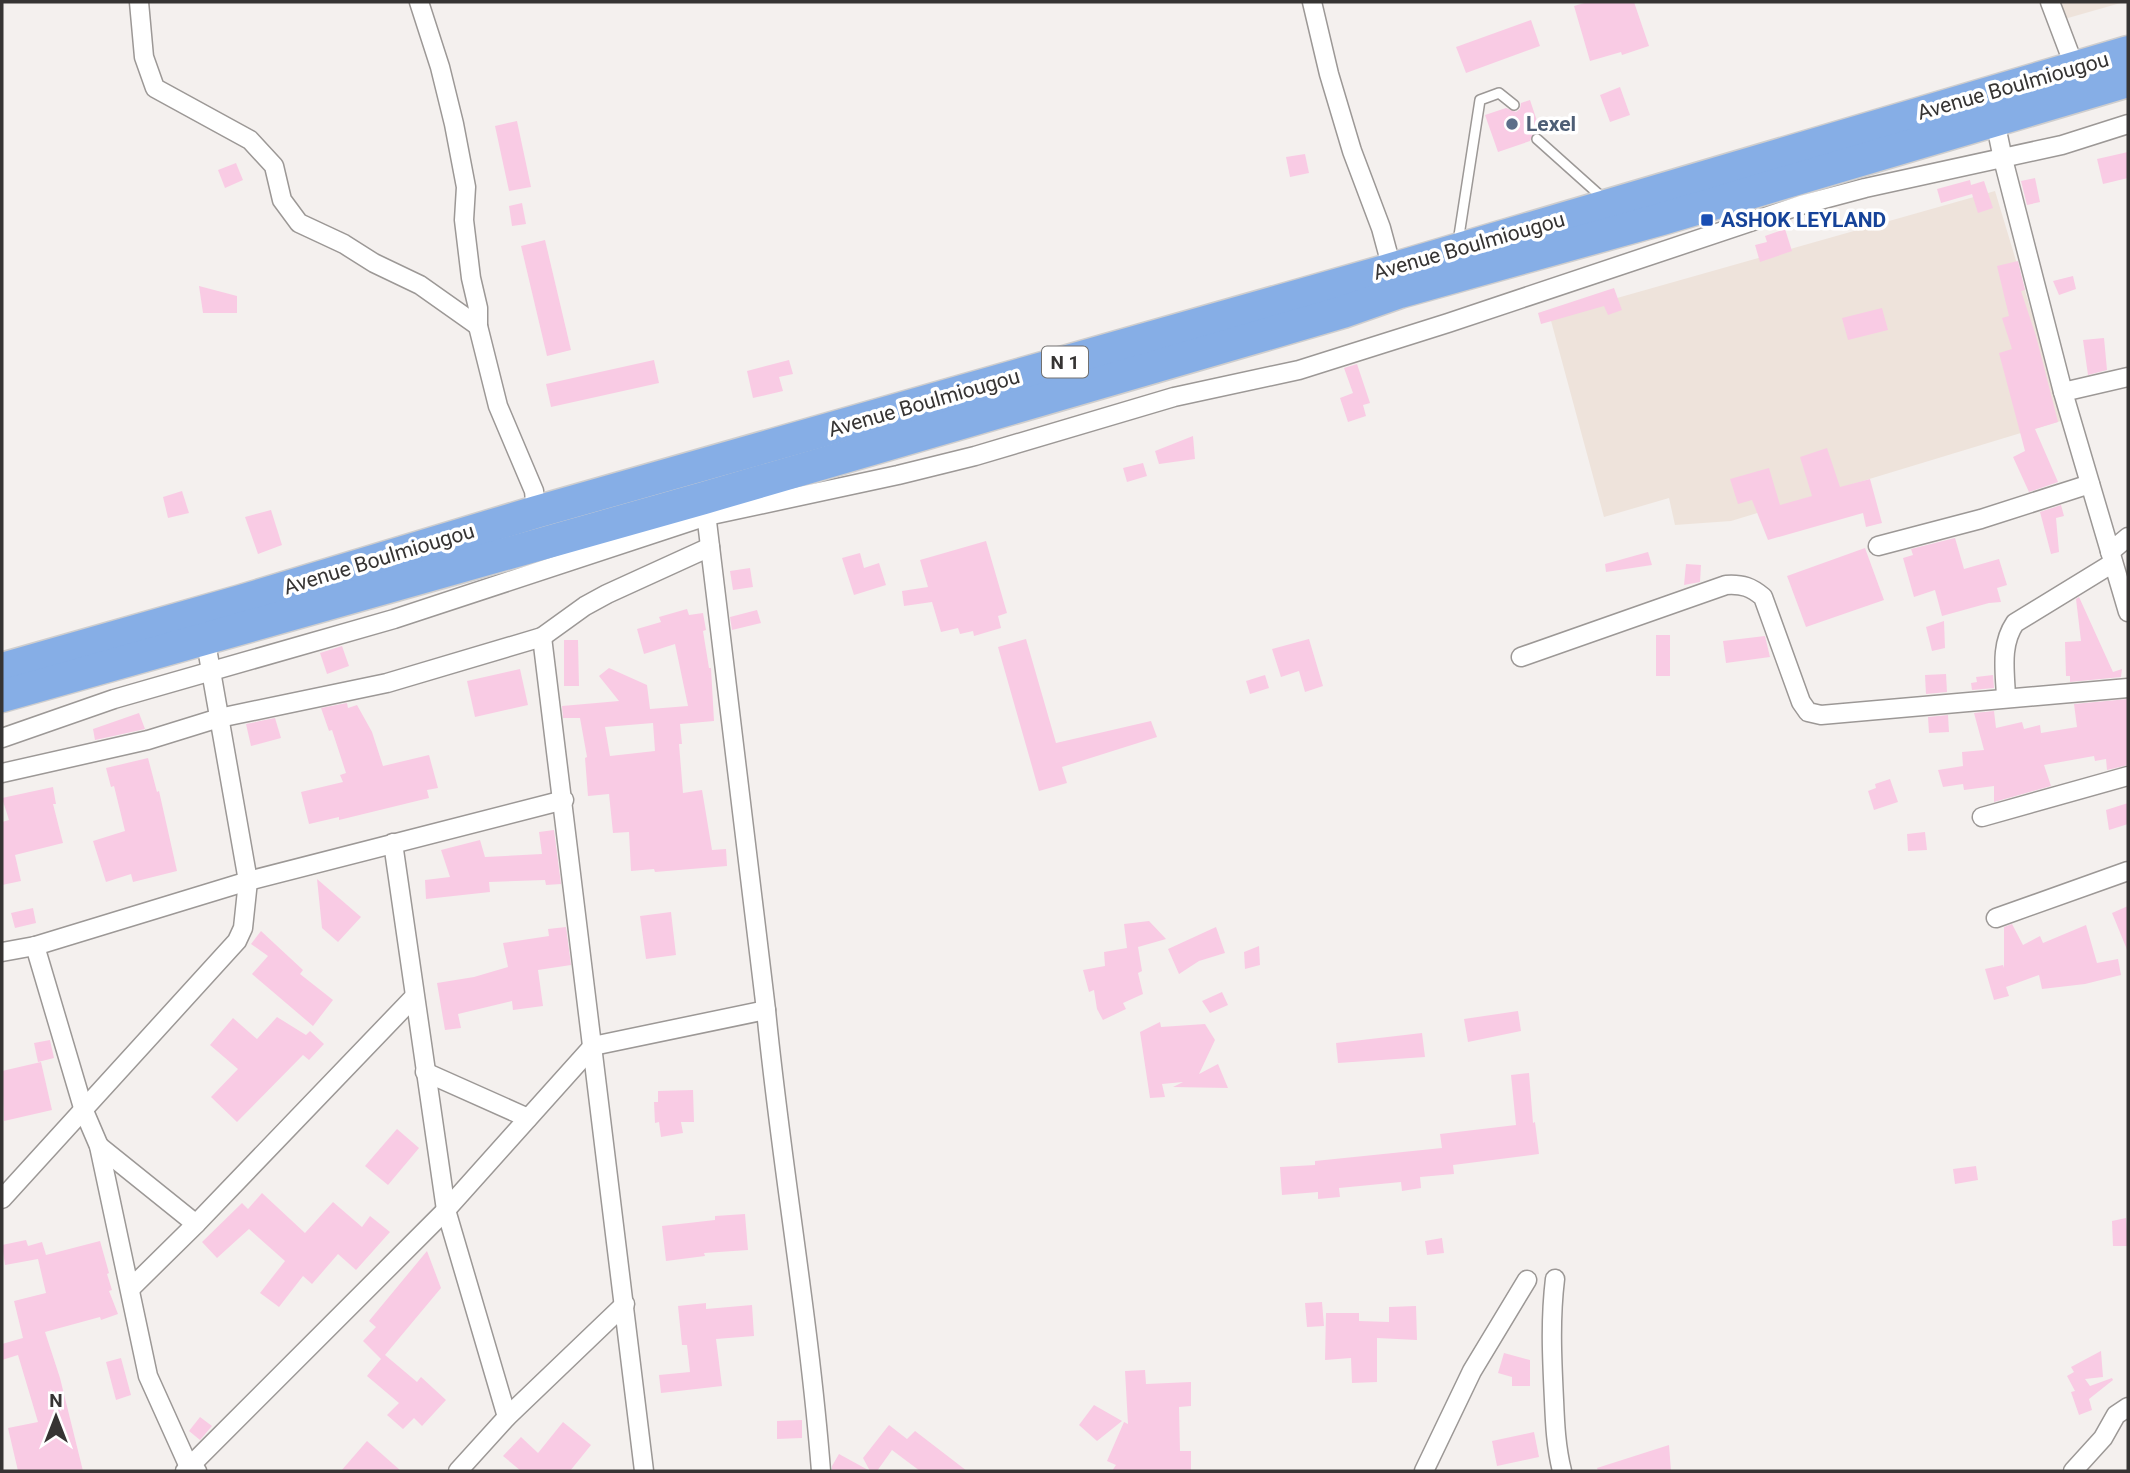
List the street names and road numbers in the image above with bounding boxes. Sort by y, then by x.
street label: Avenue Boulmiougou [1915,47,2111,125]
street label: Avenue Boulmiougou [1371,207,1567,285]
road number: N 1 [1042,346,1088,378]
street label: Avenue Boulmiougou [826,364,1022,442]
street label: Avenue Boulmiougou [281,519,477,599]

